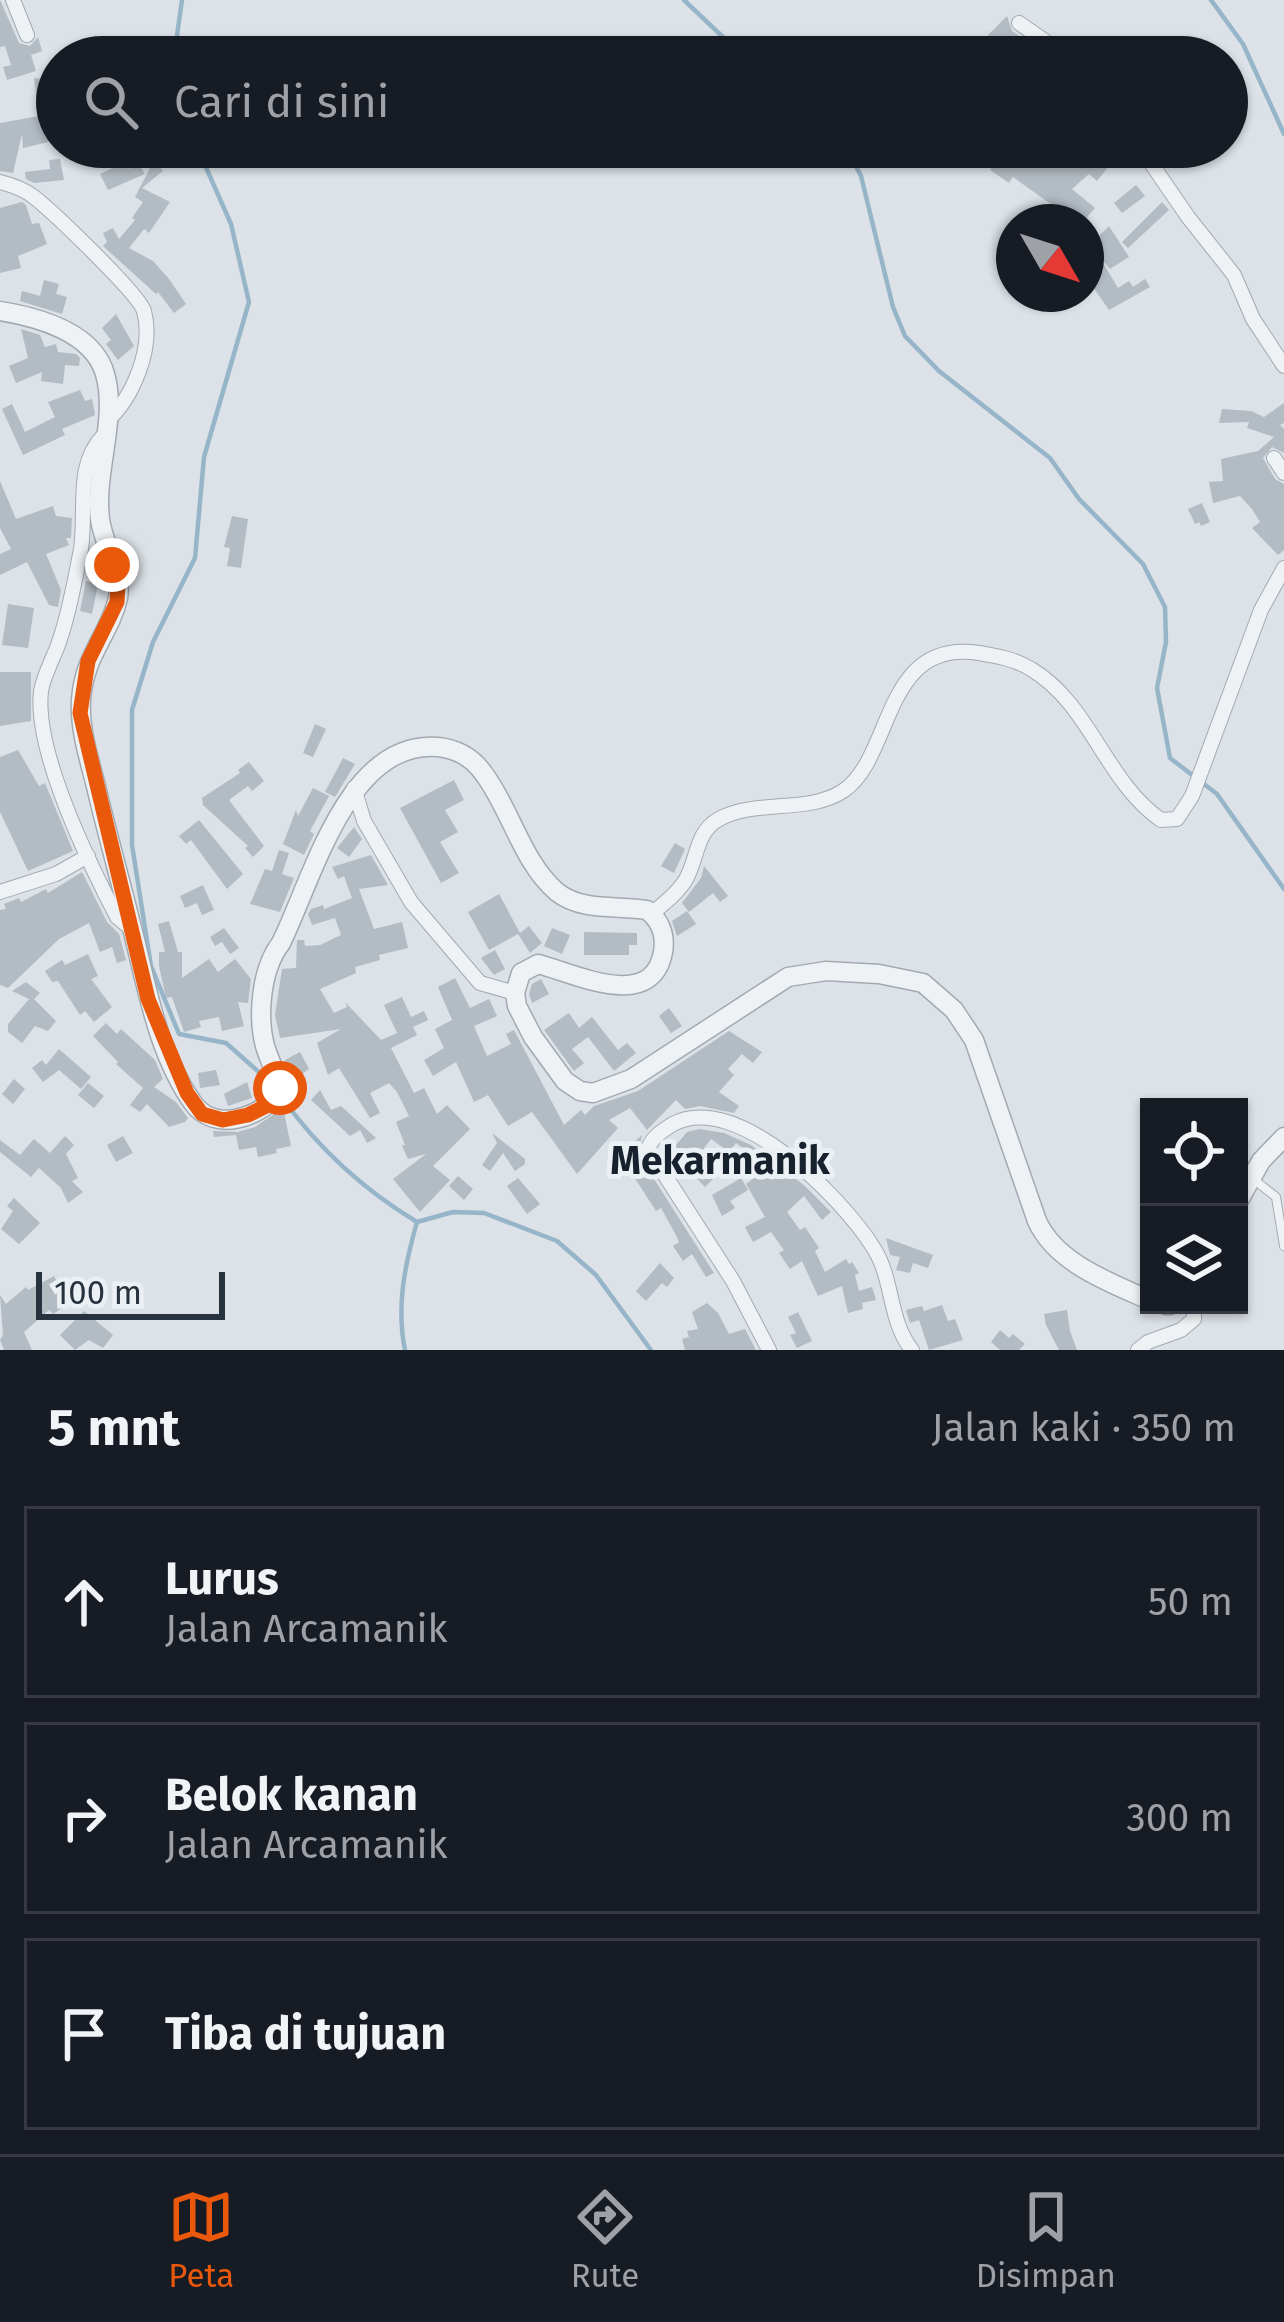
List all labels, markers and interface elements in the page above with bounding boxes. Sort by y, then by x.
search box [36,36,1248,168]
icon: search [78,69,144,135]
text: Cari di sini [174,75,390,129]
north arrow [996,204,1104,312]
route end [85,538,139,592]
route start [253,1061,307,1115]
map controls [1140,1098,1248,1314]
button: locate [1140,1098,1248,1206]
district label: Mekarmanik [610,1138,830,1184]
button: layers [1140,1206,1248,1314]
scale bar [36,1266,225,1319]
text: 100 m [54,1273,142,1313]
text: 5 mnt [48,1397,180,1459]
text: Jalan kaki · 350 m [932,1405,1236,1451]
text: Lurus [165,1552,279,1606]
icon: ahead [51,1569,117,1635]
text: 50 m [1148,1579,1233,1625]
text: Jalan Arcamanik [165,1606,448,1652]
text: Belok kanan [165,1768,418,1822]
icon: right [51,1785,117,1851]
text: 300 m [1126,1795,1233,1841]
text: Jalan Arcamanik [165,1822,448,1868]
icon: arrive [51,2001,117,2067]
text: Tiba di tujuan [165,2007,446,2061]
tab: Peta [168,2184,234,2296]
tab: Rute [571,2184,639,2296]
tab: Disimpan [976,2184,1116,2296]

